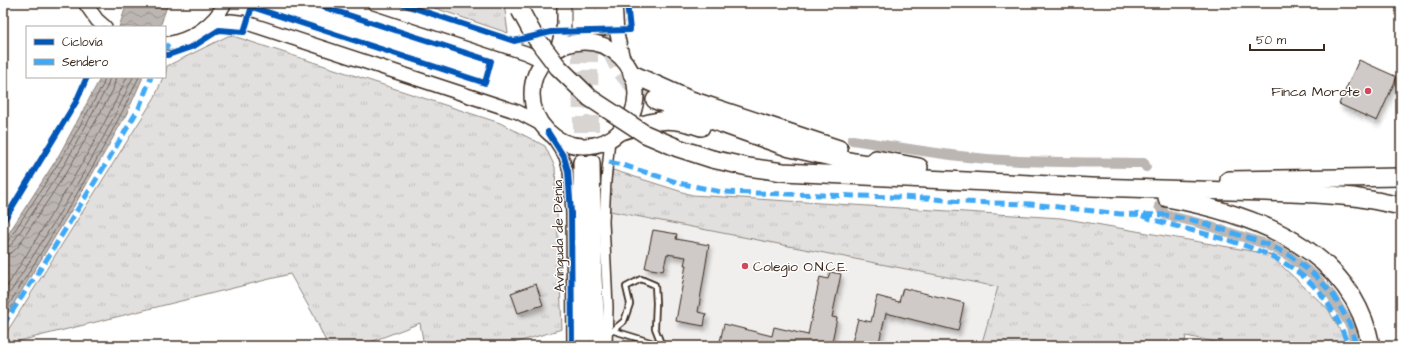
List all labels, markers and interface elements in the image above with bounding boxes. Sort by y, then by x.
legend [26,26,166,78]
scale bar [1250,26,1324,52]
text: 50 m [1256,32,1287,49]
text: Ciclovía [62,34,103,51]
text: Sendero [62,54,108,71]
place label: Finca Morote [1271,82,1360,102]
marker: Finca Morote [1363,86,1373,96]
street label: Avinguda de Dénia [548,179,570,293]
place label: Colegio O.N.C.E. [753,257,848,277]
marker: Colegio O.N.C.E. [740,261,750,271]

